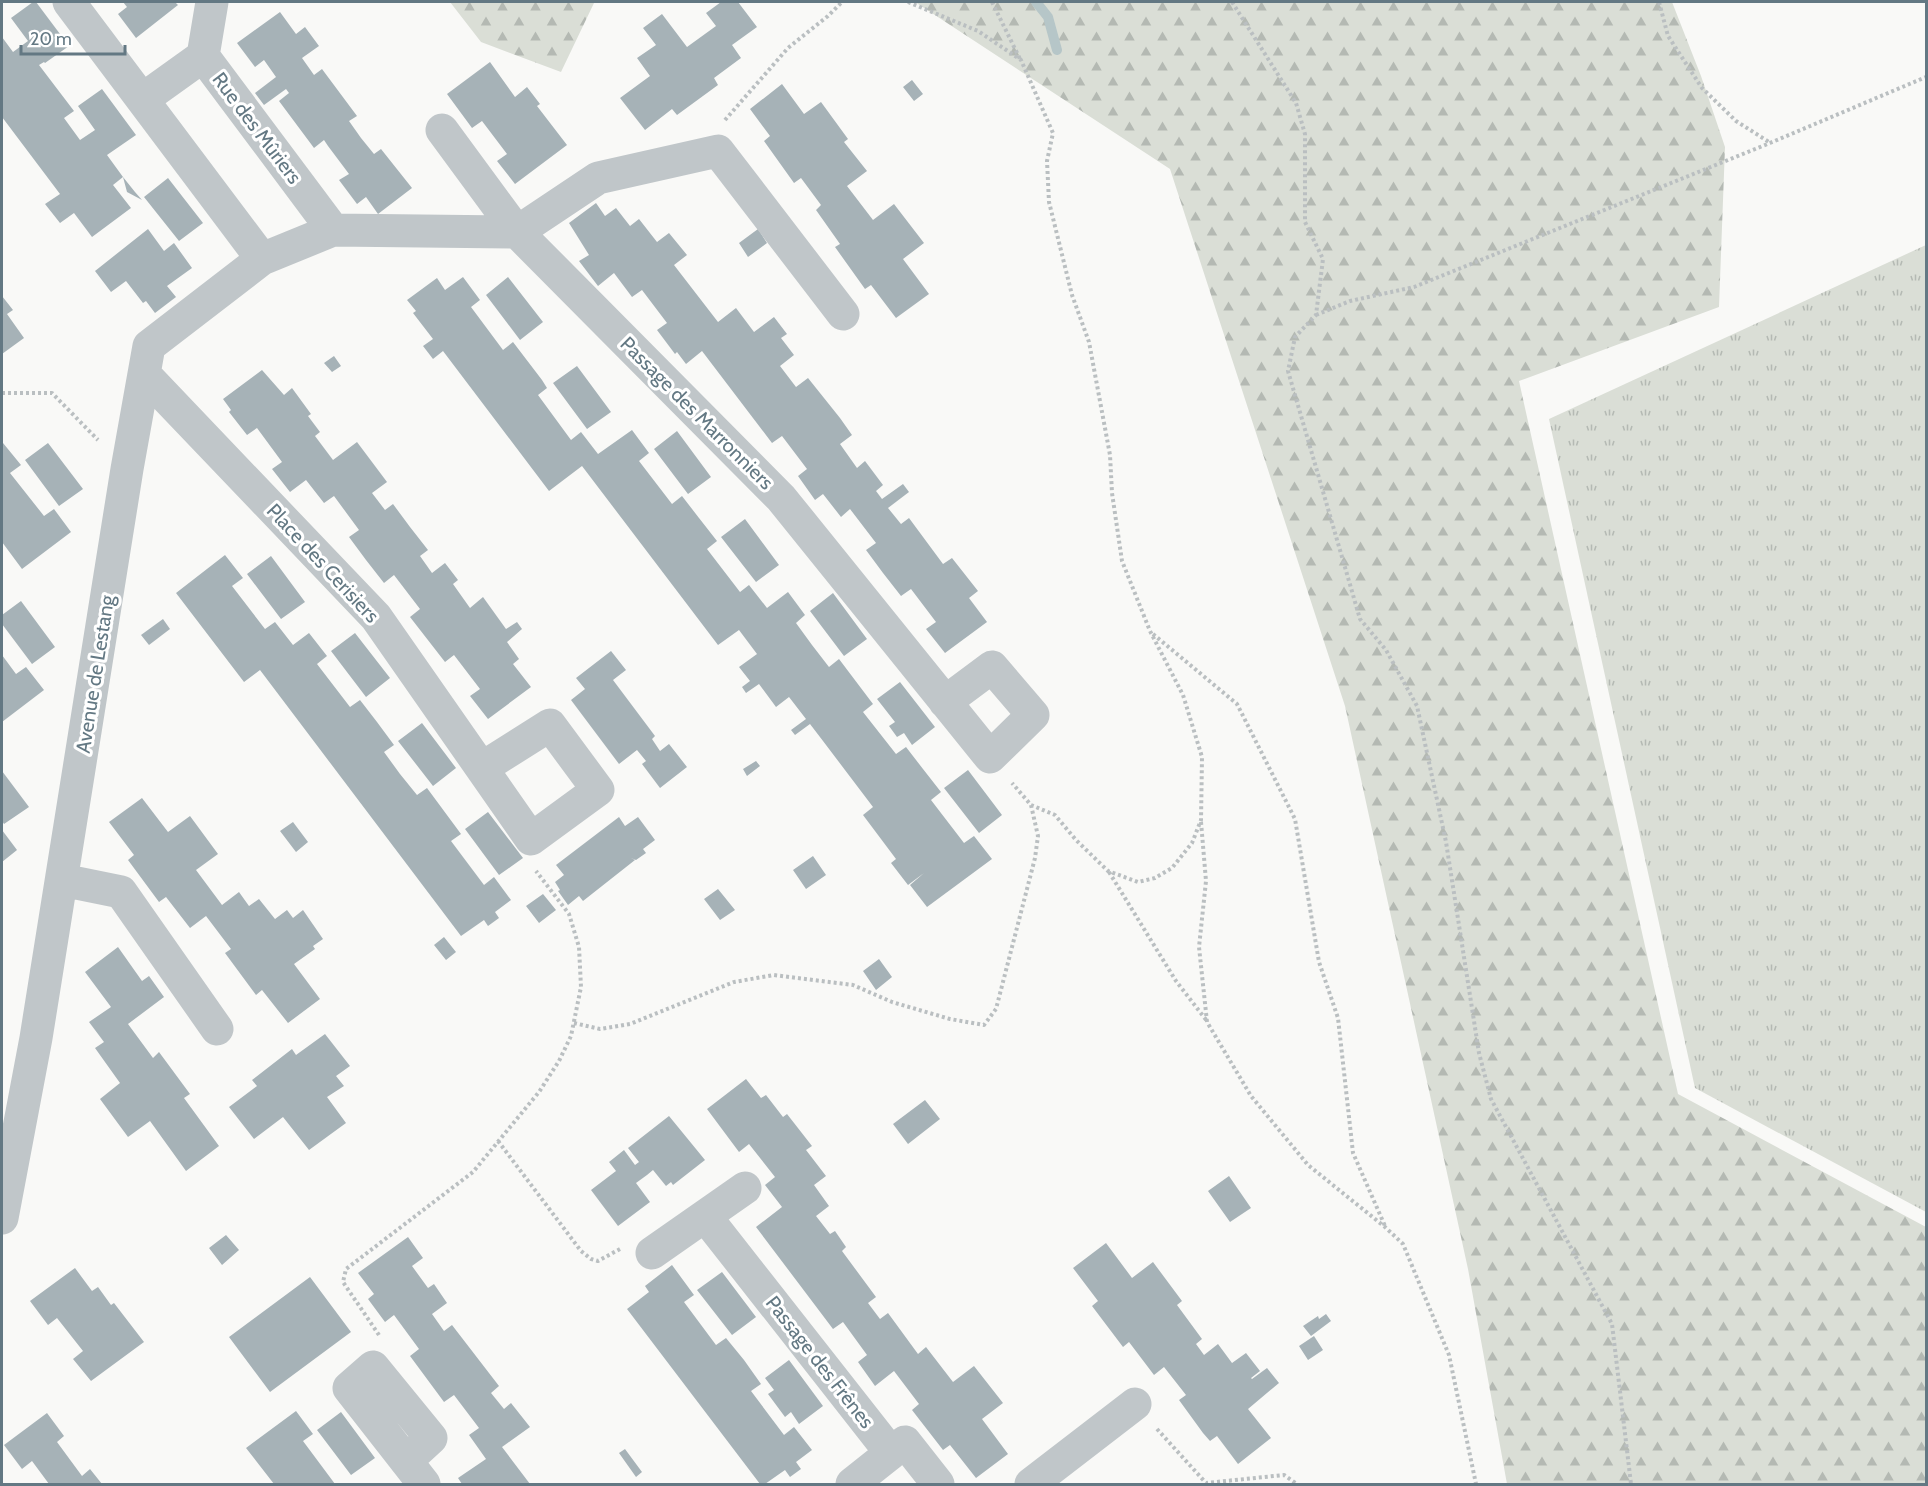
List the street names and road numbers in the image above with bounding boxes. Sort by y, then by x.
street label: Rue des Mûriers [207,68,307,188]
street label: Passage des Marronniers [616,332,778,494]
street label: Place des Cerisiers [262,499,384,627]
street label: Avenue de Lestang [71,592,119,755]
street label: Passage des Frênes [761,1291,879,1433]

